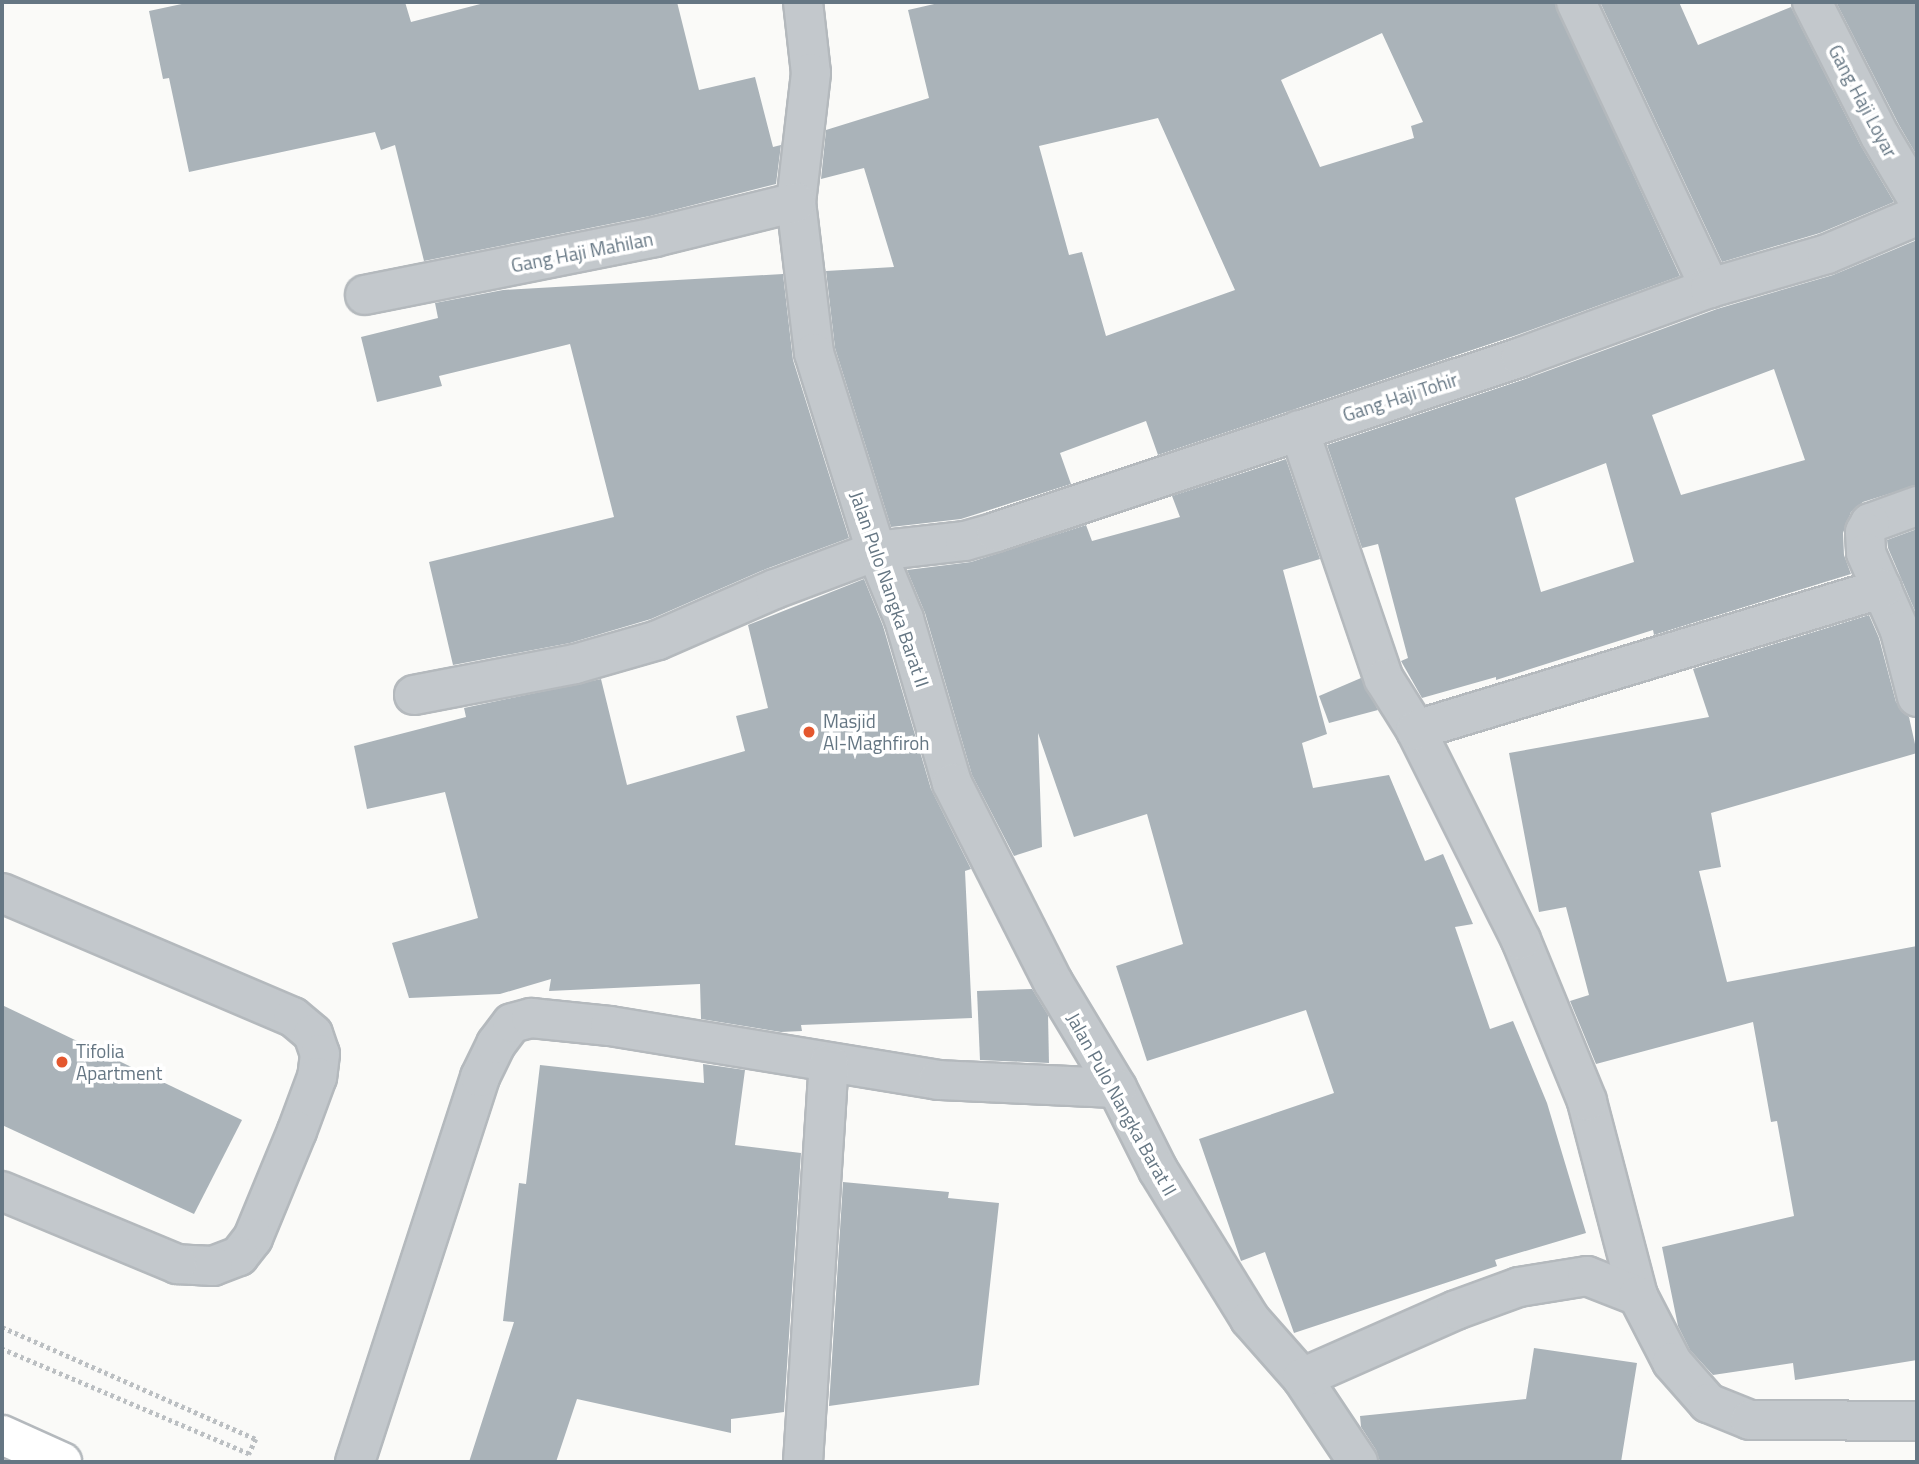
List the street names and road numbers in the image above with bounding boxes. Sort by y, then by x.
street label: Gang Haji Loyar [1824,41,1902,161]
street label: Gang Haji Mahilan [509,227,655,277]
street label: Gang Haji Tohir [1340,368,1460,426]
street label: Jalan Pulo Nangka Barat II [846,488,934,690]
street label: Jalan Pulo Nangka Barat II [1062,1008,1182,1200]

